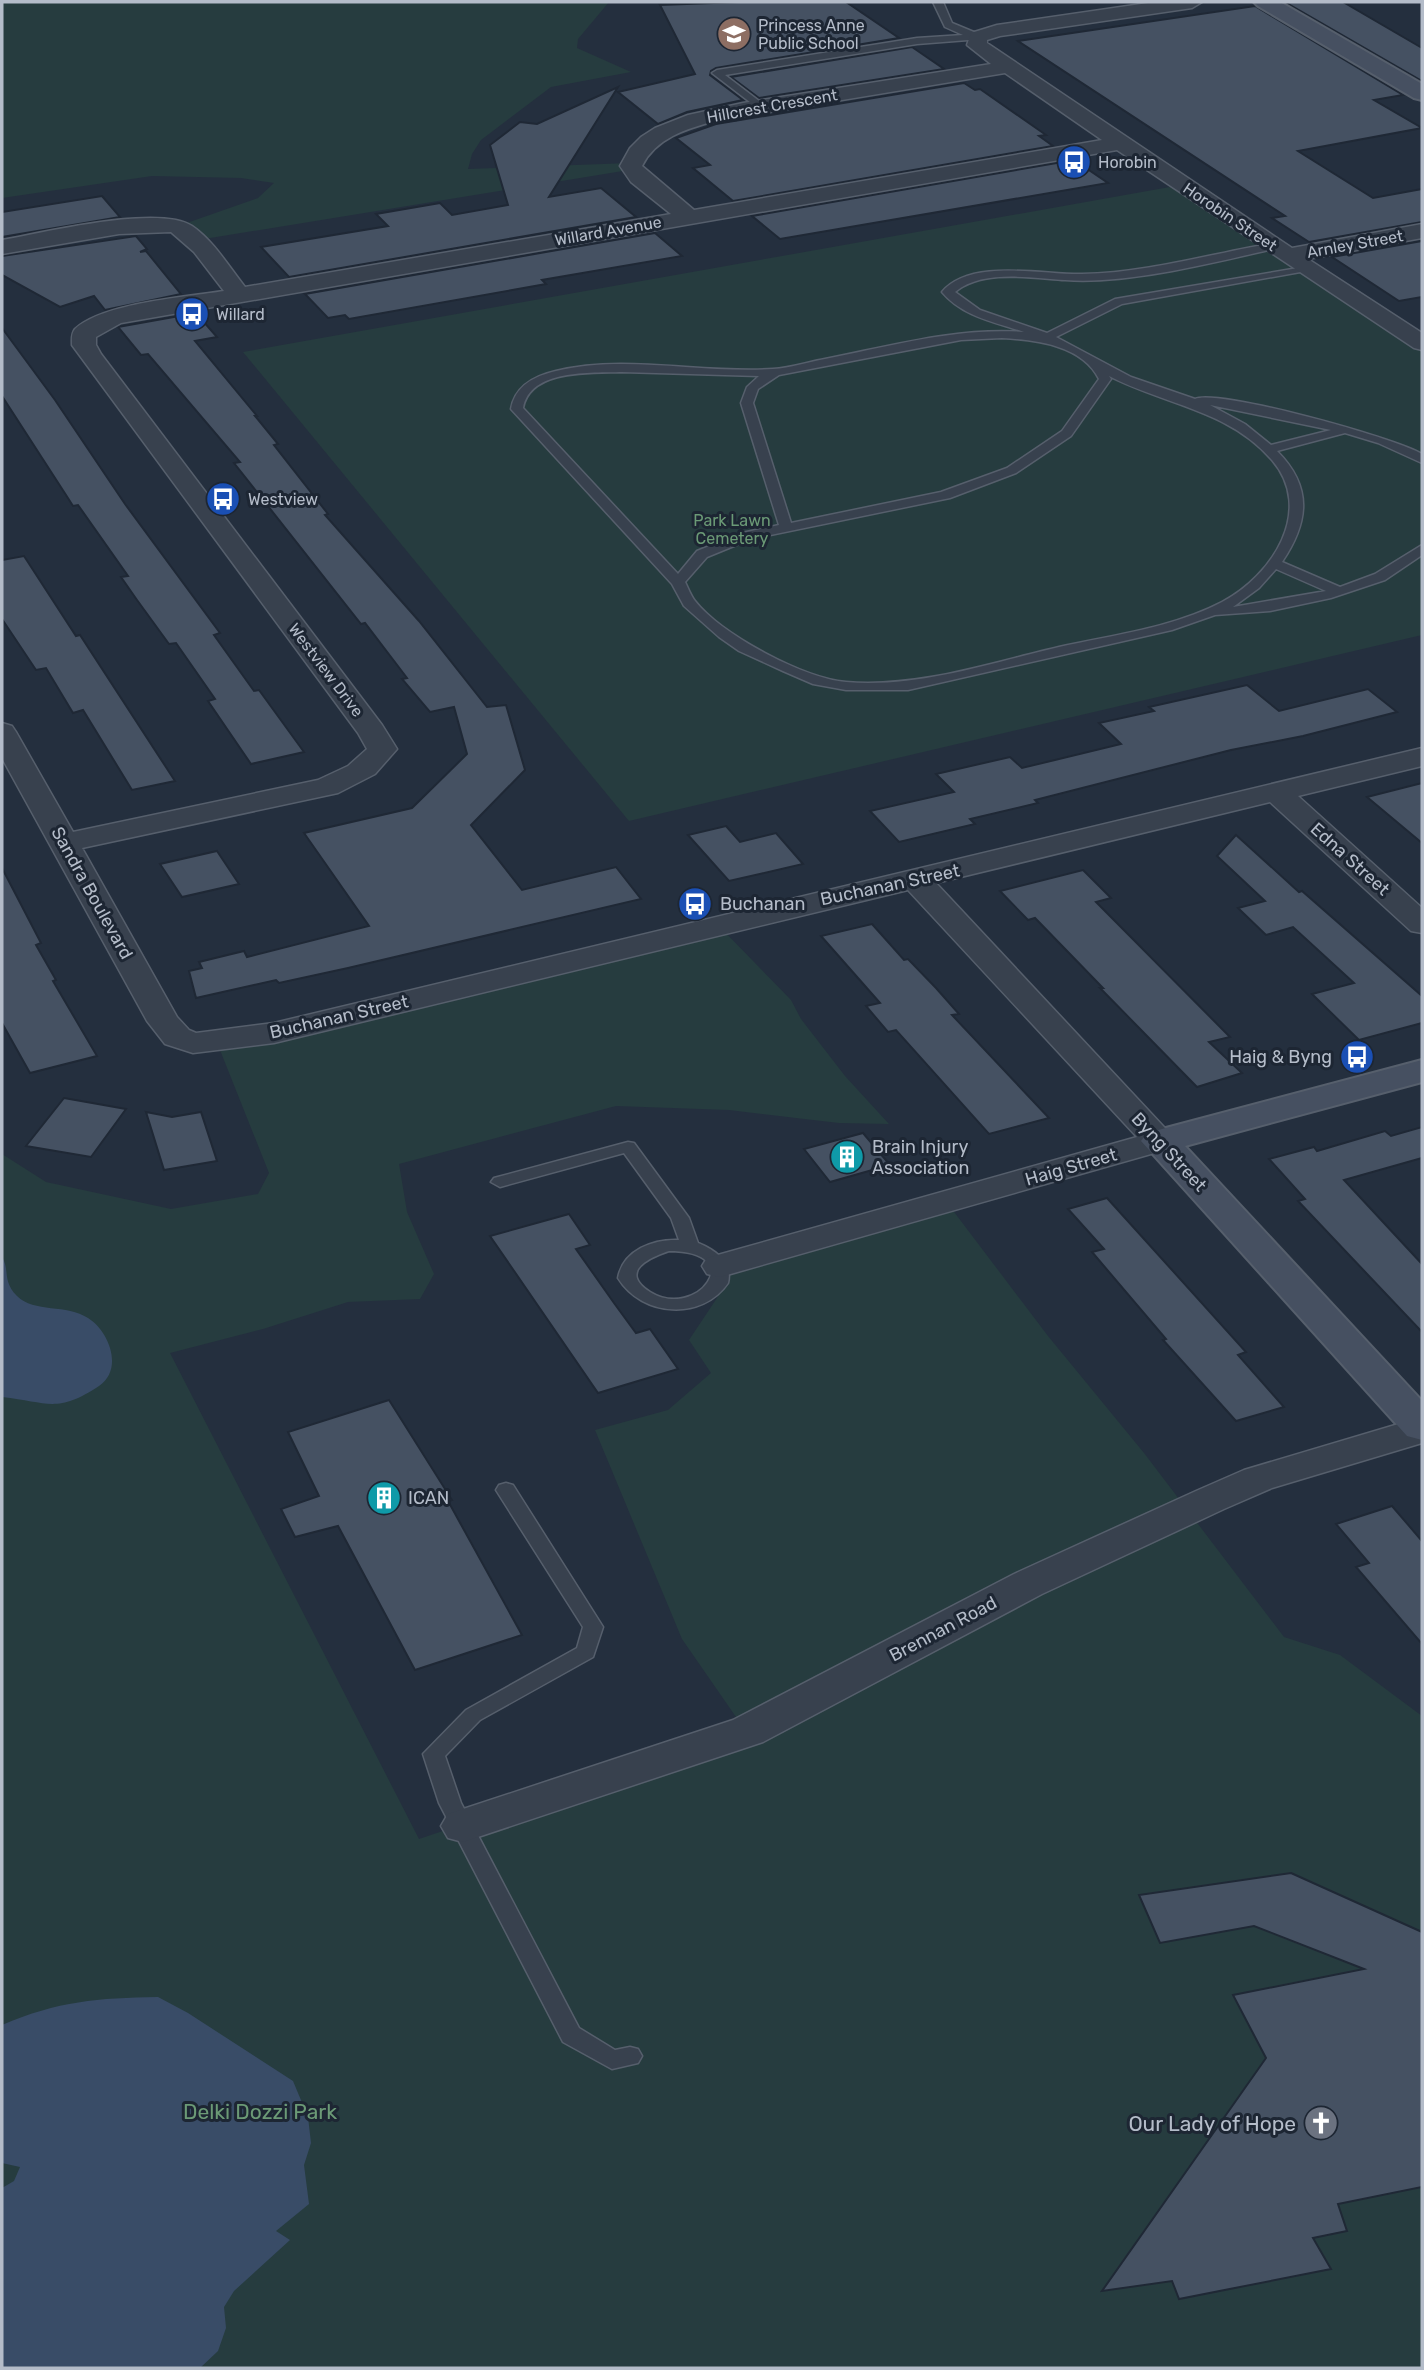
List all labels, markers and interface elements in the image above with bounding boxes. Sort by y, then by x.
school or university icon: Princess Anne Public School [715,15,753,53]
place label: Princess Anne Public School [758,16,865,53]
street label: Hillcrest Crescent [705,85,839,127]
bus stop icon: Horobin [1055,143,1093,181]
place label: Horobin [1098,153,1157,172]
street label: Horobin Street [1180,179,1280,255]
street label: Willard Avenue [553,212,663,250]
street label: Arnley Street [1305,226,1405,262]
bus stop icon: Willard [173,295,211,333]
place label: Willard [216,305,265,324]
bus stop icon: Westview [204,480,242,518]
place label: Westview [248,490,318,509]
park label: Park Lawn Cemetery [693,511,771,548]
street label: Westview Drive [285,619,367,721]
street label: Edna Street [1306,818,1394,900]
street label: Sandra Boulevard [46,823,138,963]
street label: Buchanan Street [818,859,962,911]
bus stop icon: Buchanan [676,885,714,923]
place label: Buchanan [720,893,805,915]
street label: Buchanan Street [267,990,411,1044]
bus stop icon: Haig & Byng [1338,1038,1376,1076]
place label: Haig & Byng [1229,1046,1332,1068]
street label: Byng Street [1127,1108,1211,1196]
place label: Brain Injury Association [872,1136,970,1179]
building icon: Brain Injury Association [828,1138,866,1176]
street label: Haig Street [1023,1143,1119,1191]
building icon: ICAN [365,1479,403,1517]
place label: ICAN [408,1487,449,1509]
street label: Brennan Road [886,1591,1000,1667]
park label: Delki Dozzi Park [183,2099,337,2124]
church icon: Our Lady of Hope [1302,2104,1340,2142]
place label: Our Lady of Hope [1128,2111,1296,2136]

